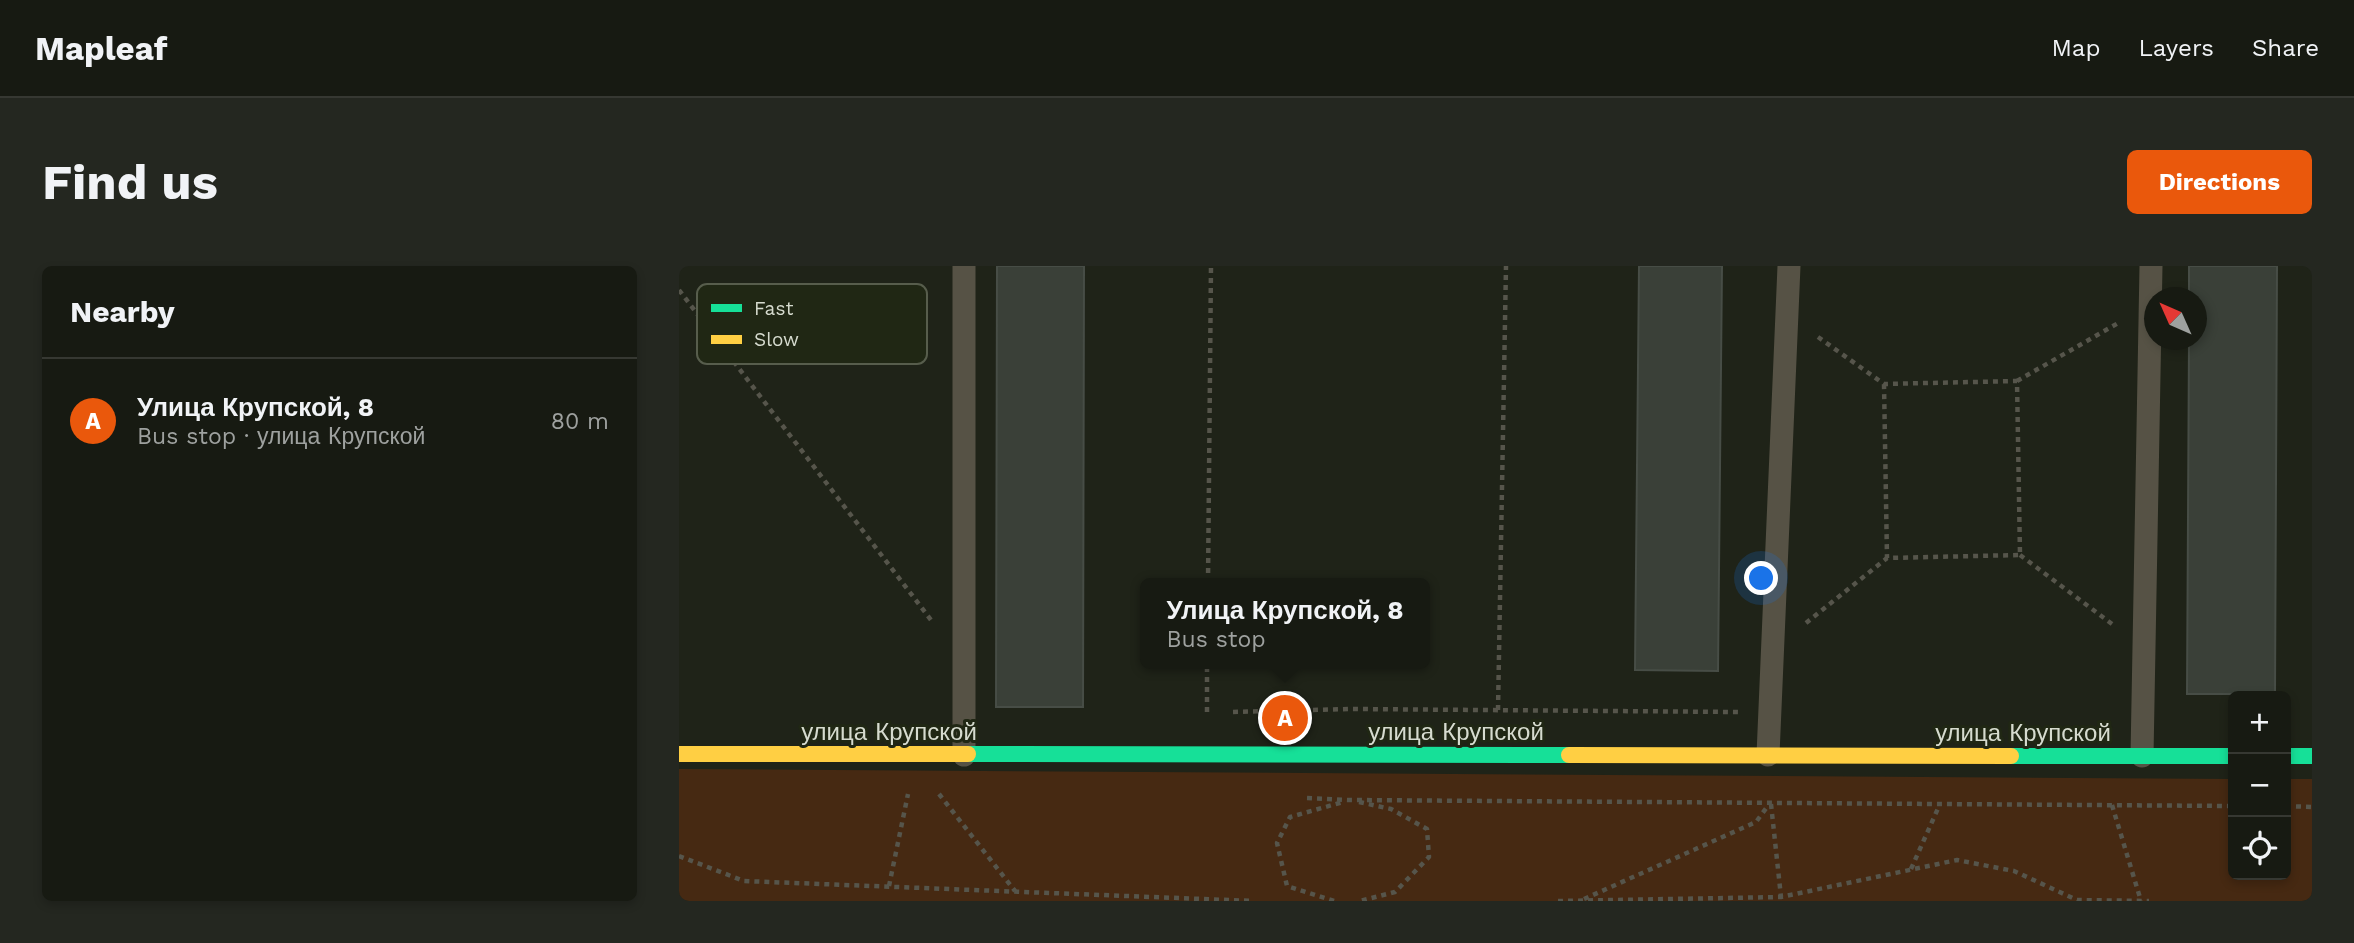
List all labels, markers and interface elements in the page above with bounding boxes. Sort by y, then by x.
text: Mapleaf [35,29,167,68]
text: Map [2052,34,2100,62]
text: Layers [2138,34,2214,62]
text: Share [2252,34,2319,62]
button: Directions [2127,150,2312,214]
text: Find us [42,153,218,211]
legend [697,284,927,364]
north arrow [2144,287,2207,350]
text: Nearby [70,294,175,329]
text: Fast [754,297,793,320]
text: Slow [754,328,799,351]
text: Улица Крупской, 8 [137,392,374,422]
text: A [85,408,101,435]
text: 80 m [551,408,609,435]
text: Bus stop · улица Крупской [137,423,425,450]
your location [1744,561,1778,595]
popup [1140,578,1430,669]
text: Улица Крупской, 8 [1166,595,1404,625]
text: Bus stop [1166,626,1266,653]
map controls [2228,691,2291,880]
button: + [2228,691,2291,754]
pin: A [1262,692,1308,744]
street label: улица Крупской [801,718,977,746]
street label: улица Крупской [1368,718,1544,746]
street label: улица Крупской [1935,719,2111,747]
button: − [2228,754,2291,817]
button: locate [2228,817,2291,880]

